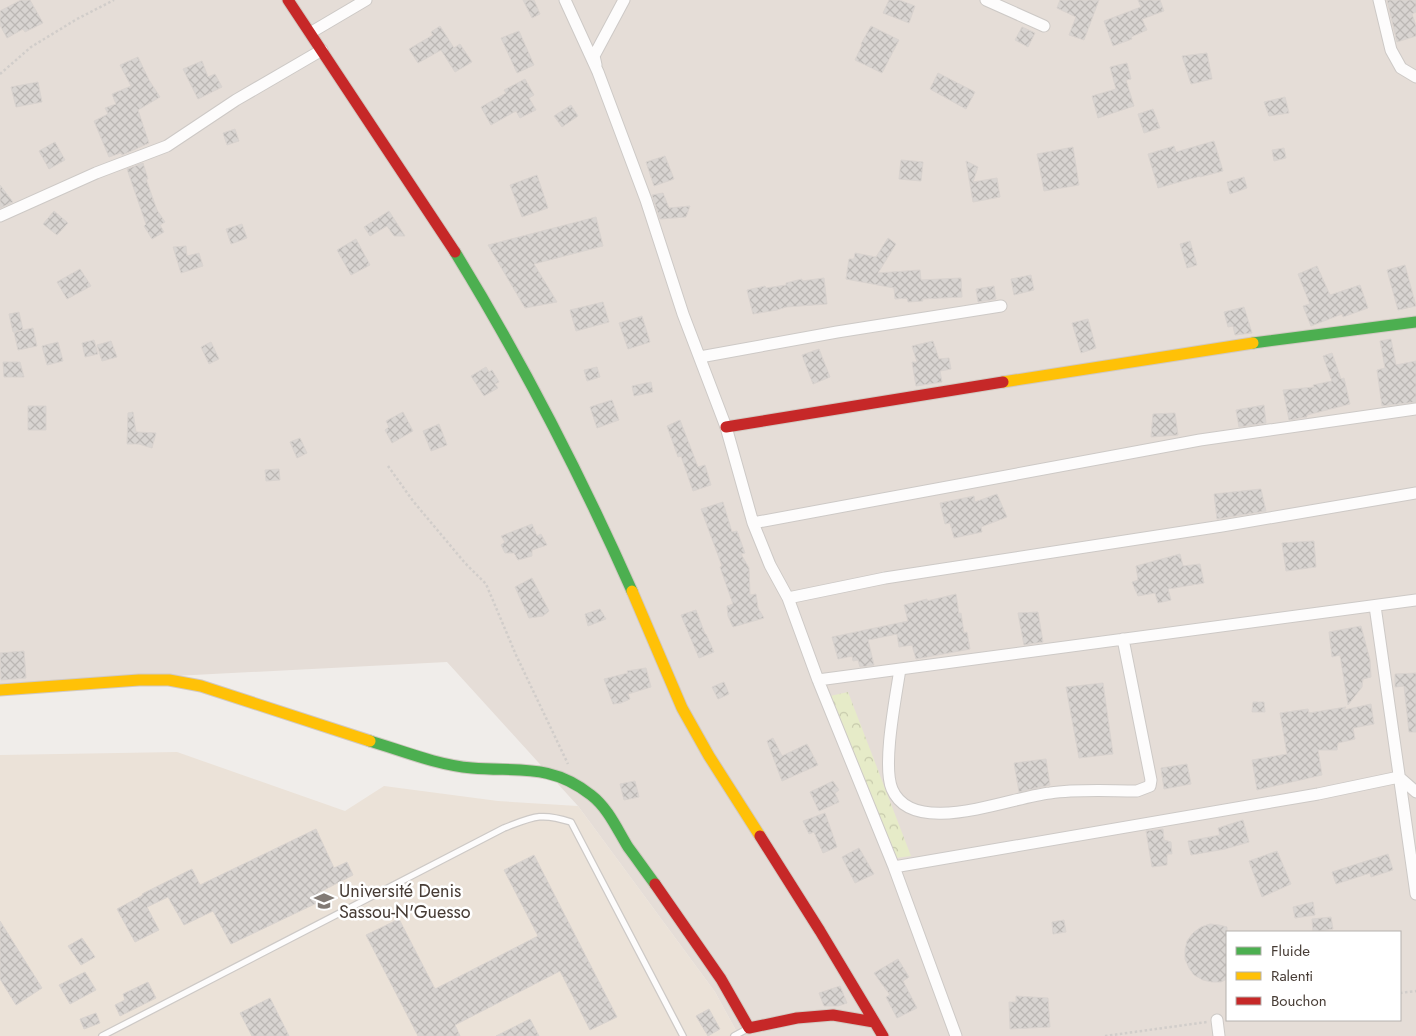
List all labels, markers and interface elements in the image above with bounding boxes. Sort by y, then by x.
place label: Université Denis Sassou-N'Guesso [339,878,471,925]
school or university icon: Université Denis Sassou-N'Guesso [313,890,335,912]
legend [1226,931,1401,1021]
text: Fluide [1271,940,1310,962]
text: Ralenti [1271,965,1313,987]
text: Bouchon [1271,990,1327,1012]

